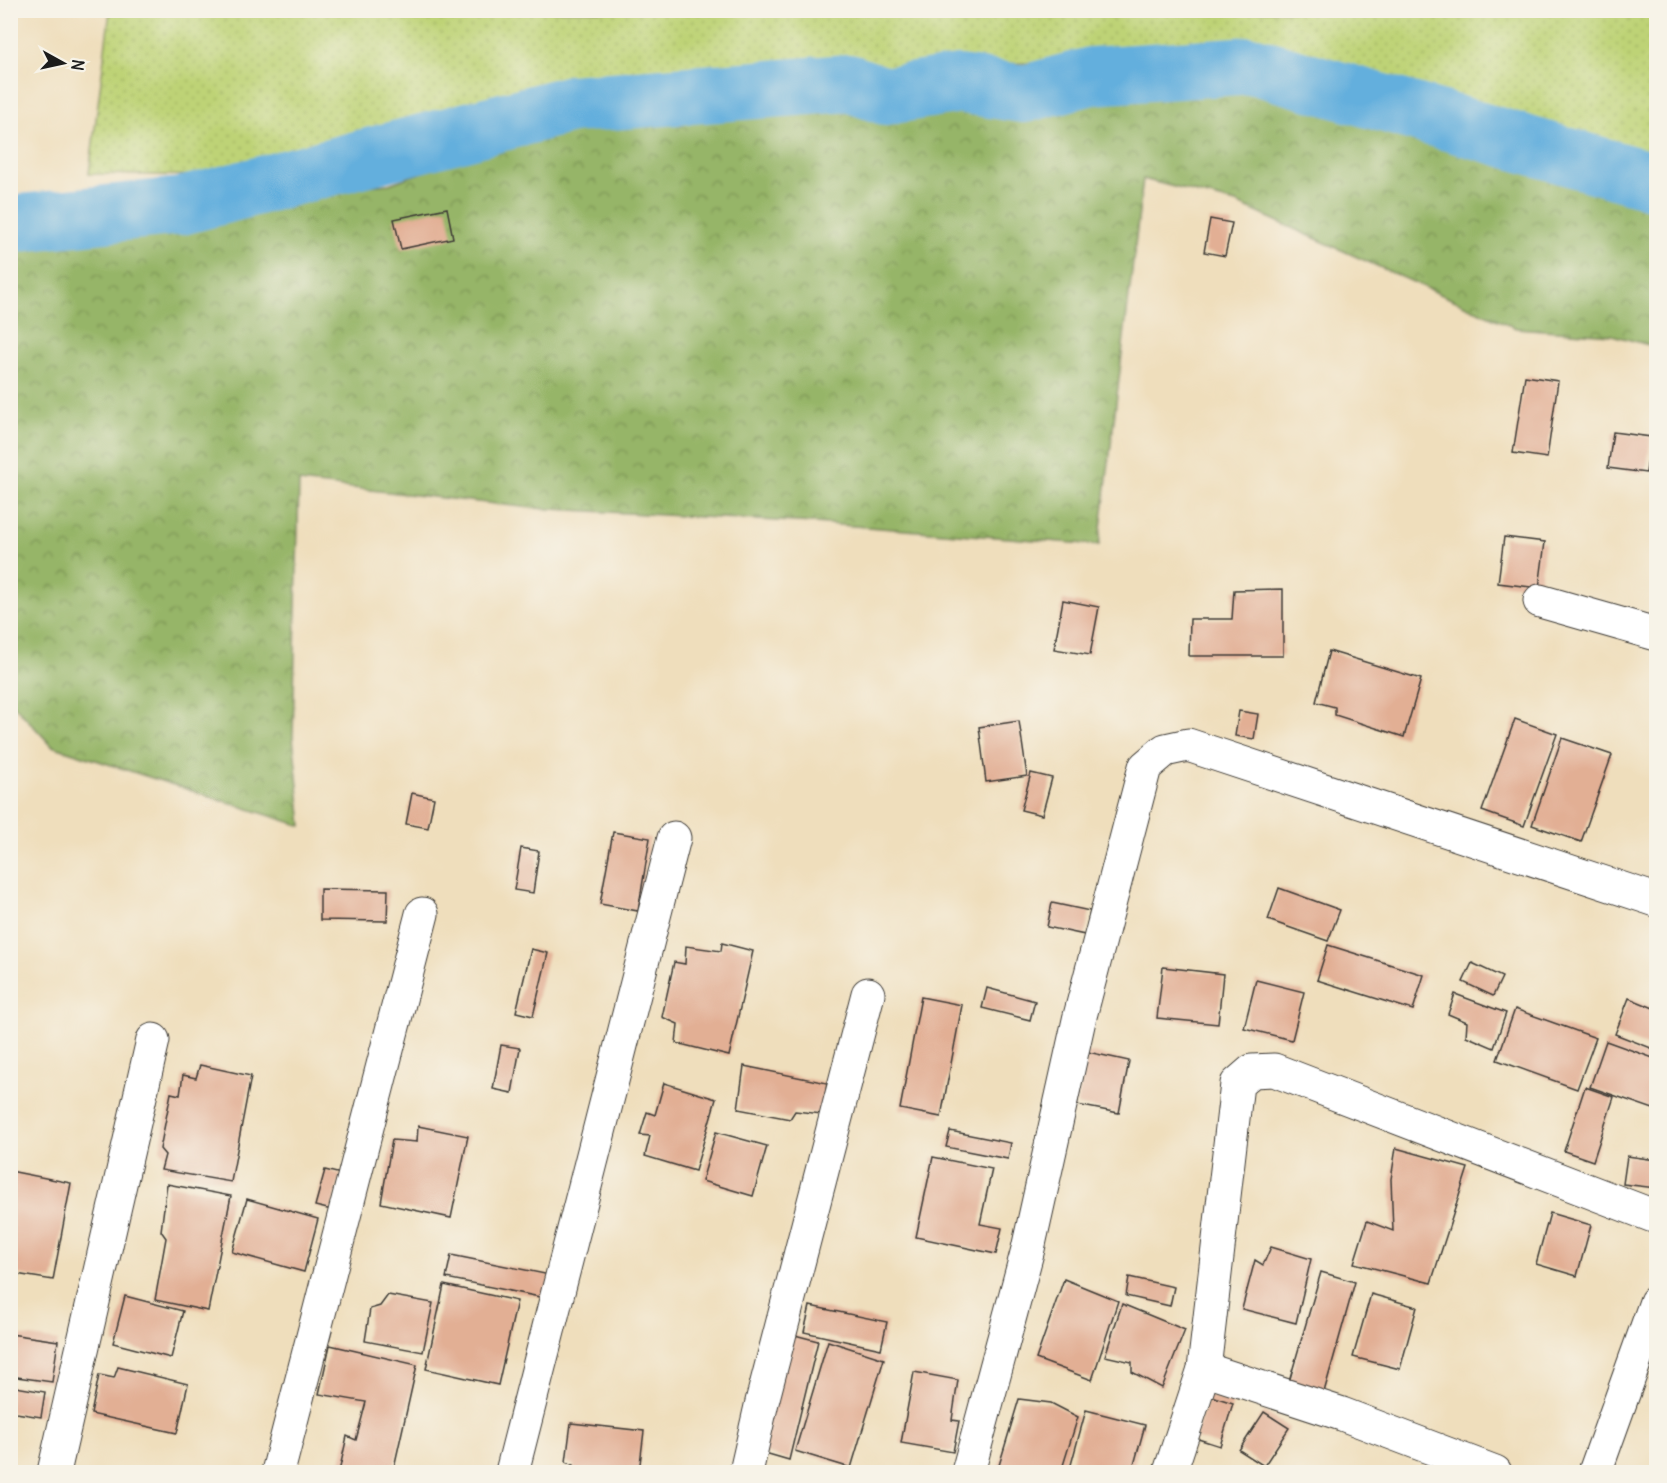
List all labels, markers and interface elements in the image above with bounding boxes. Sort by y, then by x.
north arrow [33,33,93,93]
text: N [67,58,89,72]

